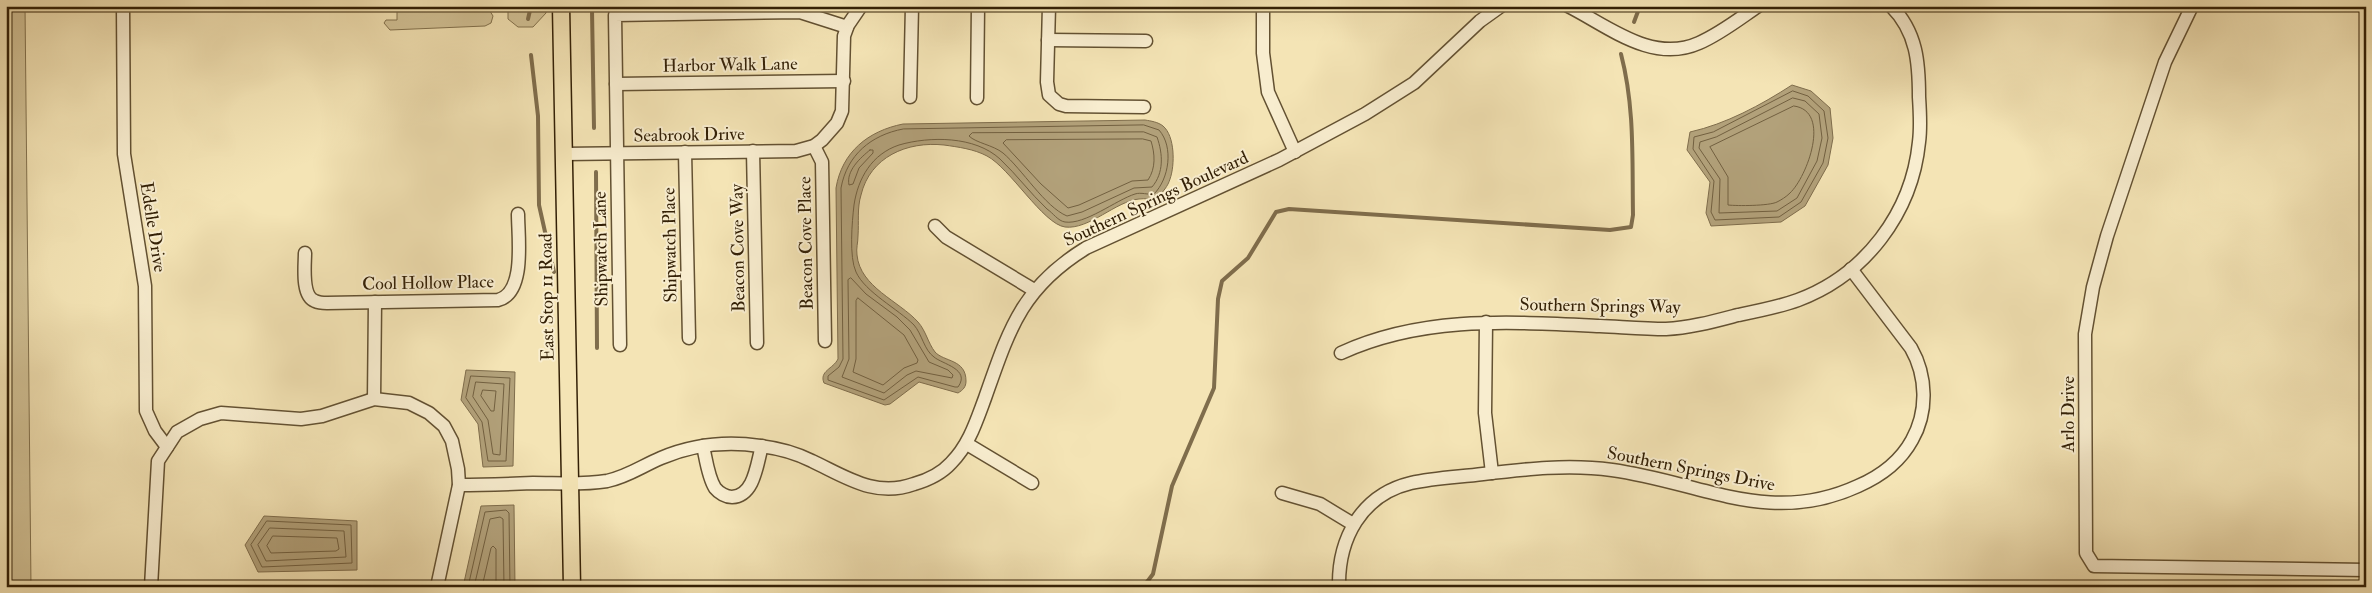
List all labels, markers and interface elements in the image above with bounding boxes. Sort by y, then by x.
street label: Harbor Walk Lane [662,52,798,78]
street label: Seabrook Drive [633,123,745,147]
street label: Southern Springs Boulevard [1060,146,1252,252]
street label: Beacon Cove Place [793,176,819,310]
street label: Edelle Drive [135,180,172,274]
street label: Beacon Cove Way [725,183,751,312]
street label: Shipwatch Place [657,187,683,303]
street label: Shipwatch Lane [588,191,614,307]
street label: East Stop 11 Road [534,233,560,361]
street label: Cool Hollow Place [362,270,495,296]
street label: Southern Springs Way [1519,293,1682,319]
street label: Arlo Drive [2057,375,2080,453]
street label: Southern Springs Drive [1605,441,1777,497]

